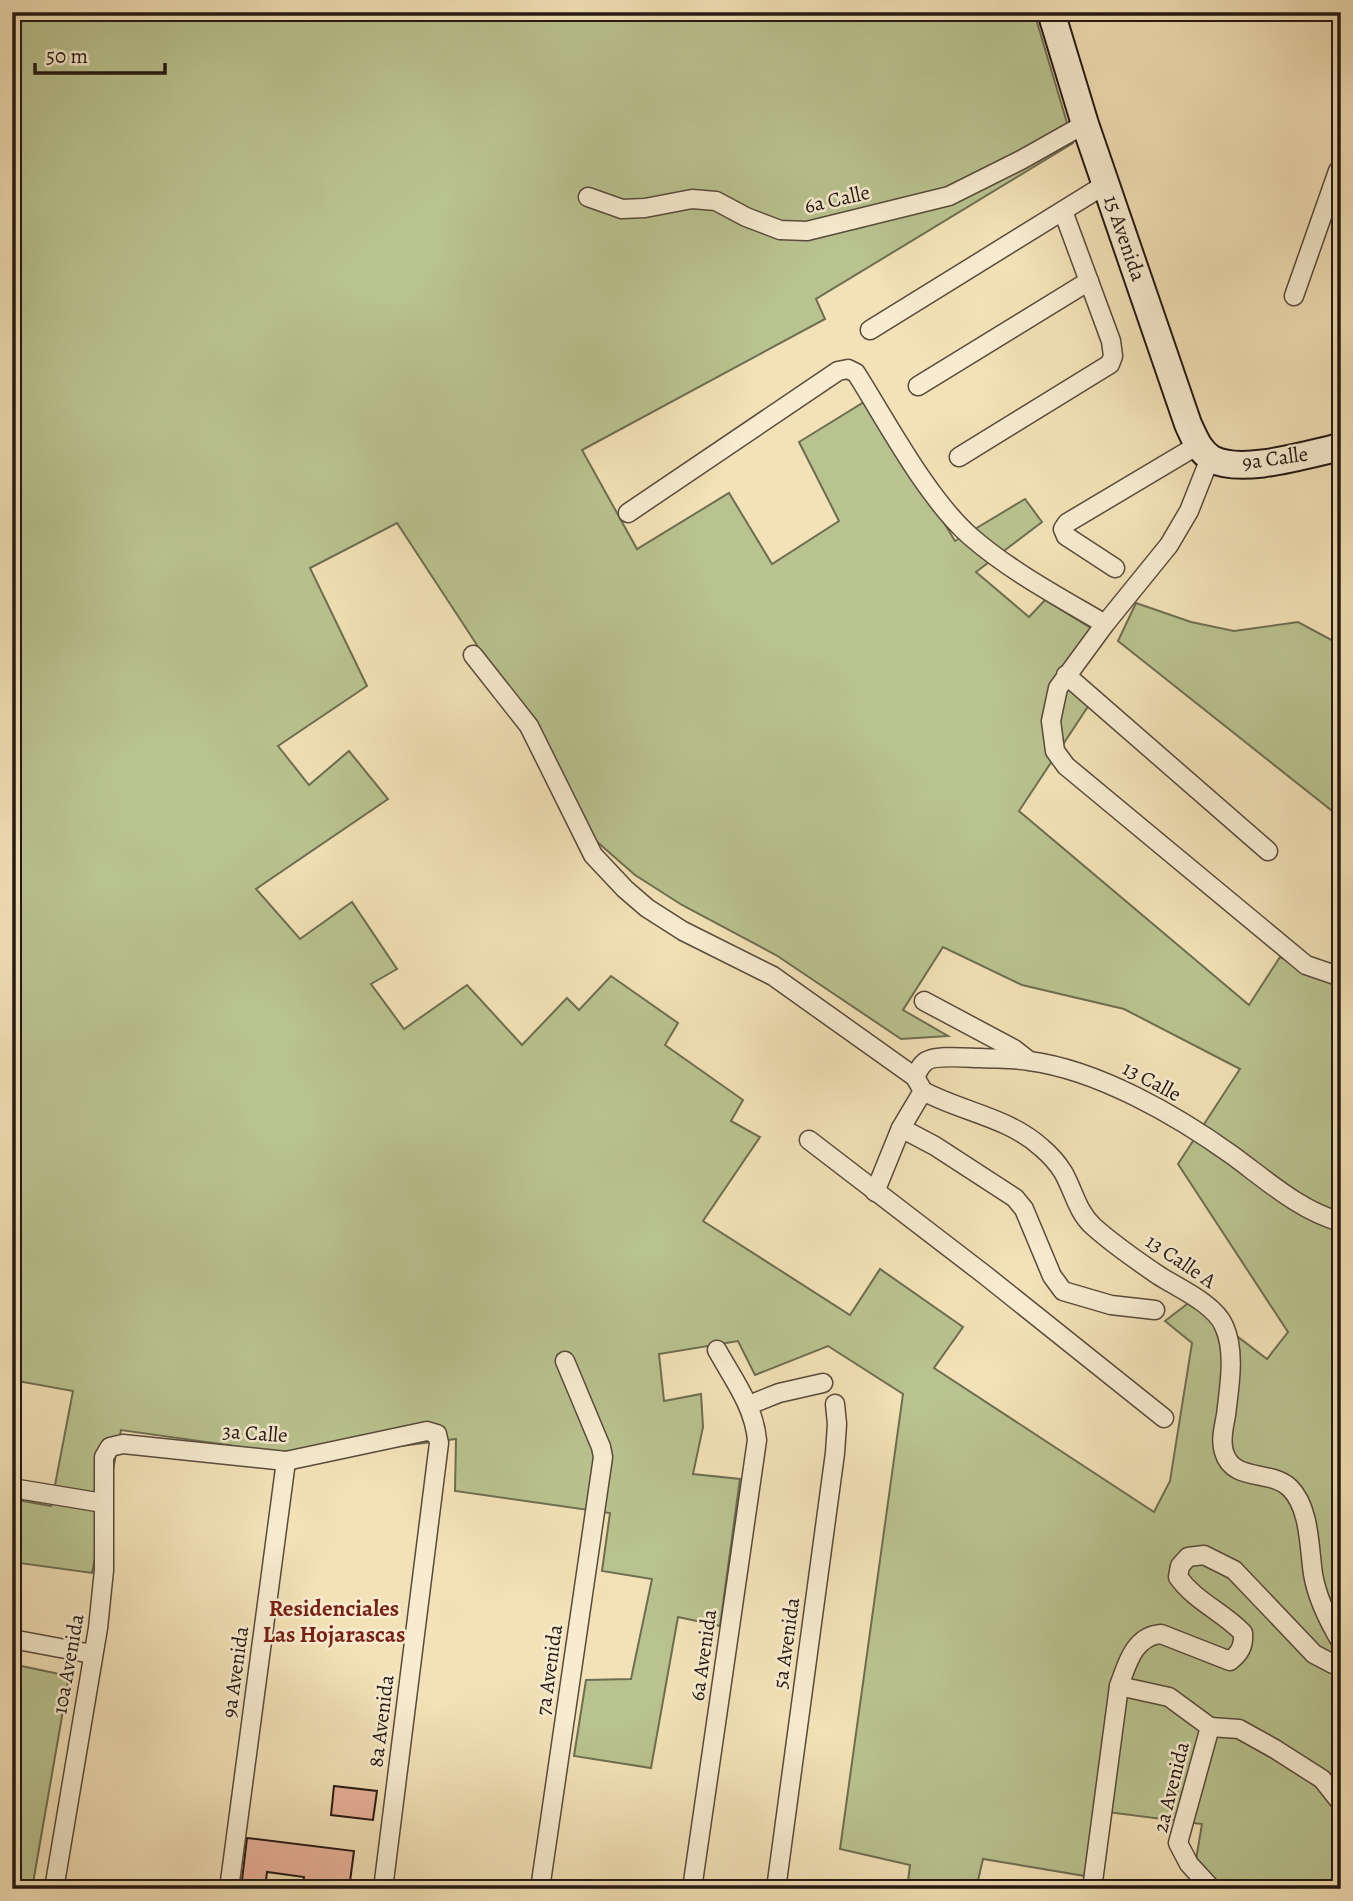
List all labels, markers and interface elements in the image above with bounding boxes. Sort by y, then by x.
scale bar [35,32,164,76]
text: 50 m [46,42,88,70]
street label: 6a Calle [802,178,872,220]
street label: 15 Avenida [1097,191,1153,285]
street label: 9a Calle [1240,440,1310,476]
street label: 13 Calle [1118,1054,1186,1108]
street label: 13 Calle A [1140,1227,1222,1295]
street label: 3a Calle [221,1417,289,1449]
district label: Residenciales Las Hojarascas [263,1593,405,1650]
street label: 5a Avenida [766,1595,806,1690]
street label: 6a Avenida [683,1607,723,1703]
street label: 10a Avenida [45,1612,91,1716]
street label: 7a Avenida [529,1623,569,1717]
street label: 9a Avenida [215,1624,255,1720]
street label: 8a Avenida [361,1673,401,1769]
street label: 2a Avenida [1146,1738,1196,1835]

